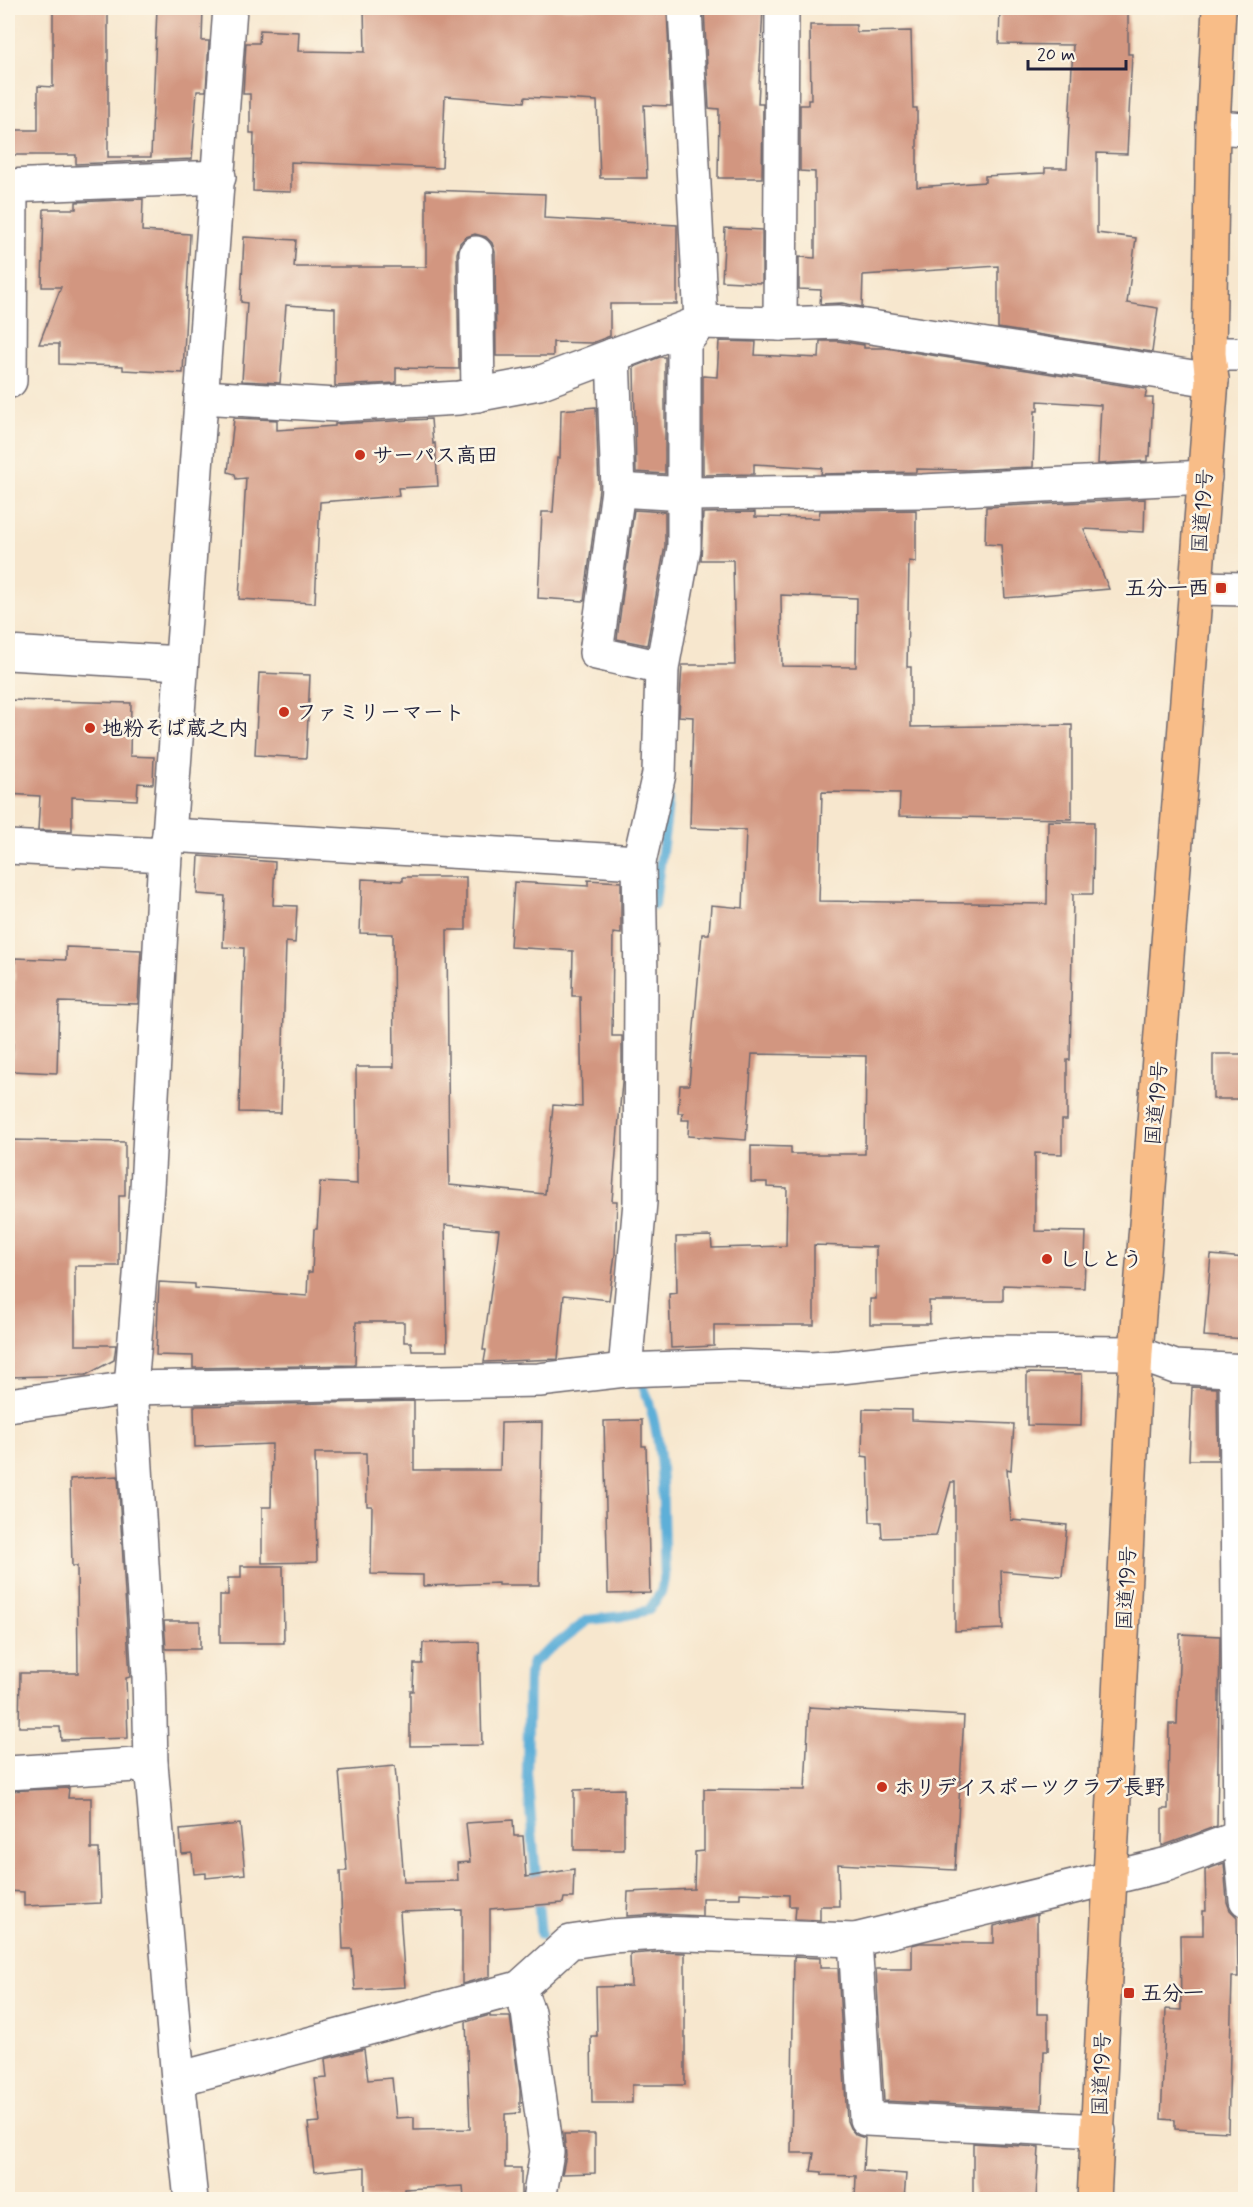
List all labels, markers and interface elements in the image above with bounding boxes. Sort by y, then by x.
scale bar [1028,33,1126,71]
text: 20 m [1037,43,1075,67]
place label: サーパス高田 [372,442,498,470]
marker: サーパス高田 [353,448,367,462]
street label: 国道19号 [1186,468,1220,554]
place label: 五分一西 [1125,575,1209,603]
marker: 五分一西 [1214,581,1228,595]
place label: ファミリーマート [296,699,465,727]
marker: ファミリーマート [277,705,291,719]
place label: 地粉そば蔵之内 [102,715,249,743]
marker: 地粉そば蔵之内 [83,721,97,735]
street label: 国道19号 [1139,1060,1175,1147]
place label: ししとう [1059,1246,1143,1274]
marker: ししとう [1040,1252,1054,1266]
street label: 国道19号 [1111,1545,1143,1631]
place label: ホリデイスポーツクラブ長野 [894,1774,1165,1802]
marker: ホリデイスポーツクラブ長野 [875,1780,889,1794]
place label: 五分一 [1141,1980,1204,2008]
marker: 五分一 [1122,1986,1136,2000]
street label: 国道19号 [1087,2031,1117,2117]

